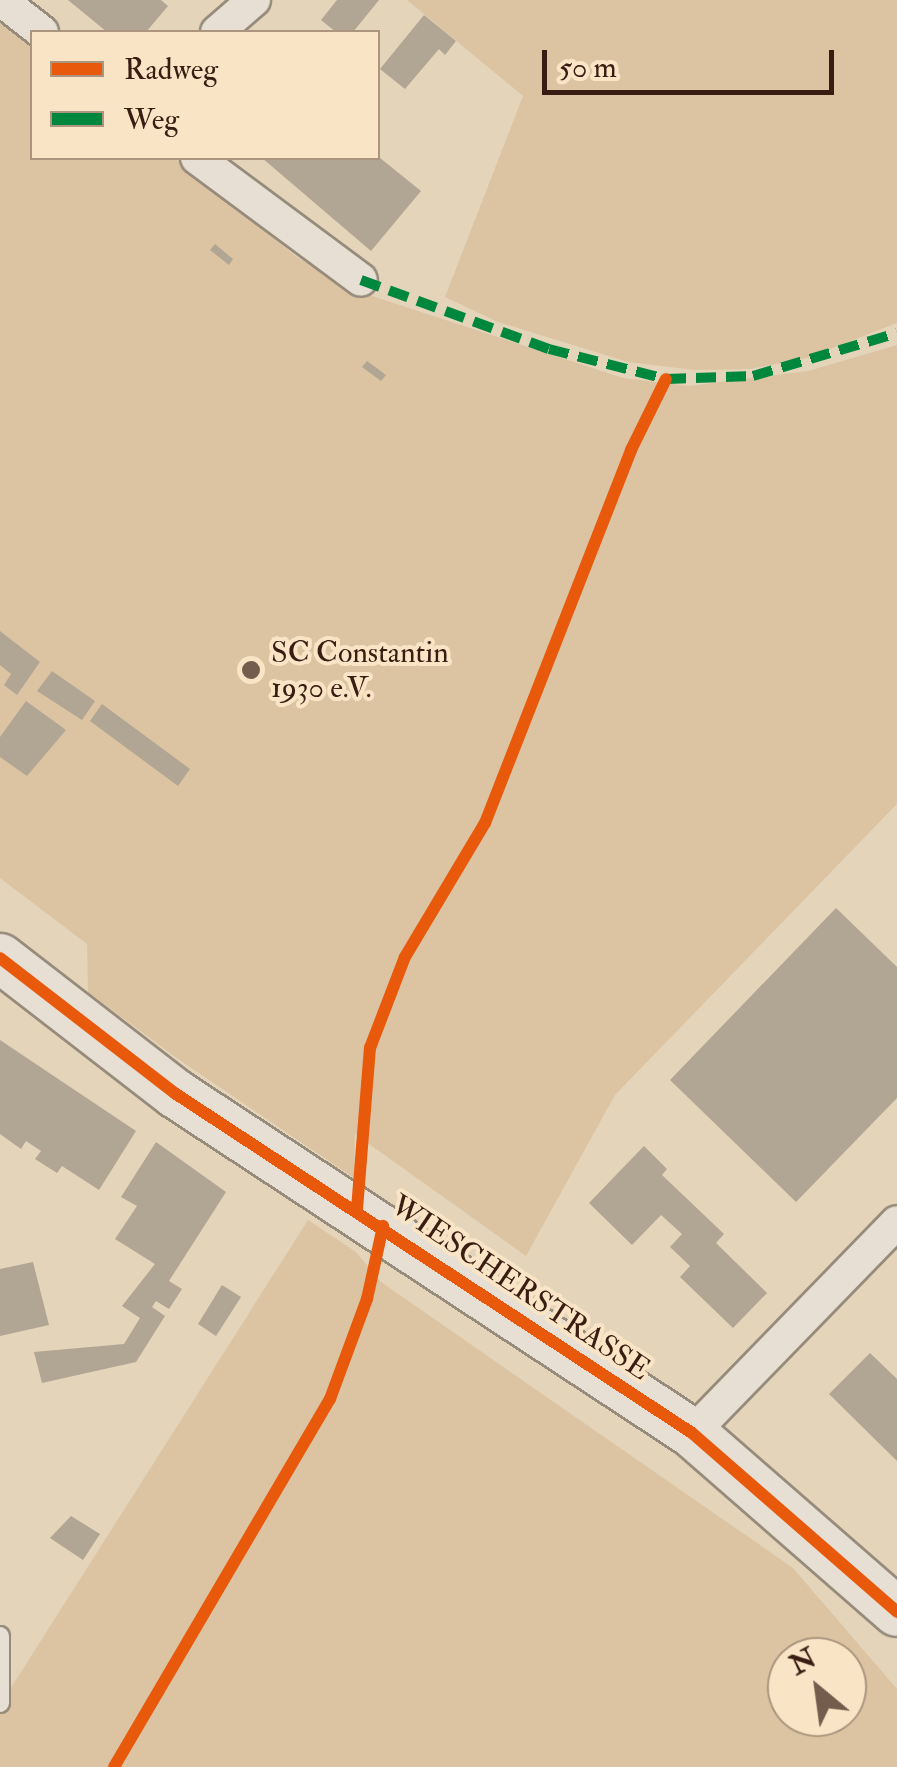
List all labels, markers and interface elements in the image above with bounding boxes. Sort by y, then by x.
legend [30,30,380,160]
scale bar [547,30,840,92]
text: 50 m [559,49,617,86]
text: Radweg [124,51,218,88]
text: Weg [124,101,179,138]
place label: SC Constantin 1930 e.V. [271,635,449,706]
marker: SC Constantin 1930 e.V. [240,659,262,681]
street label: WIESCHERSTRASSE [383,1188,657,1388]
north arrow [767,1637,867,1737]
text: N [784,1641,823,1683]

